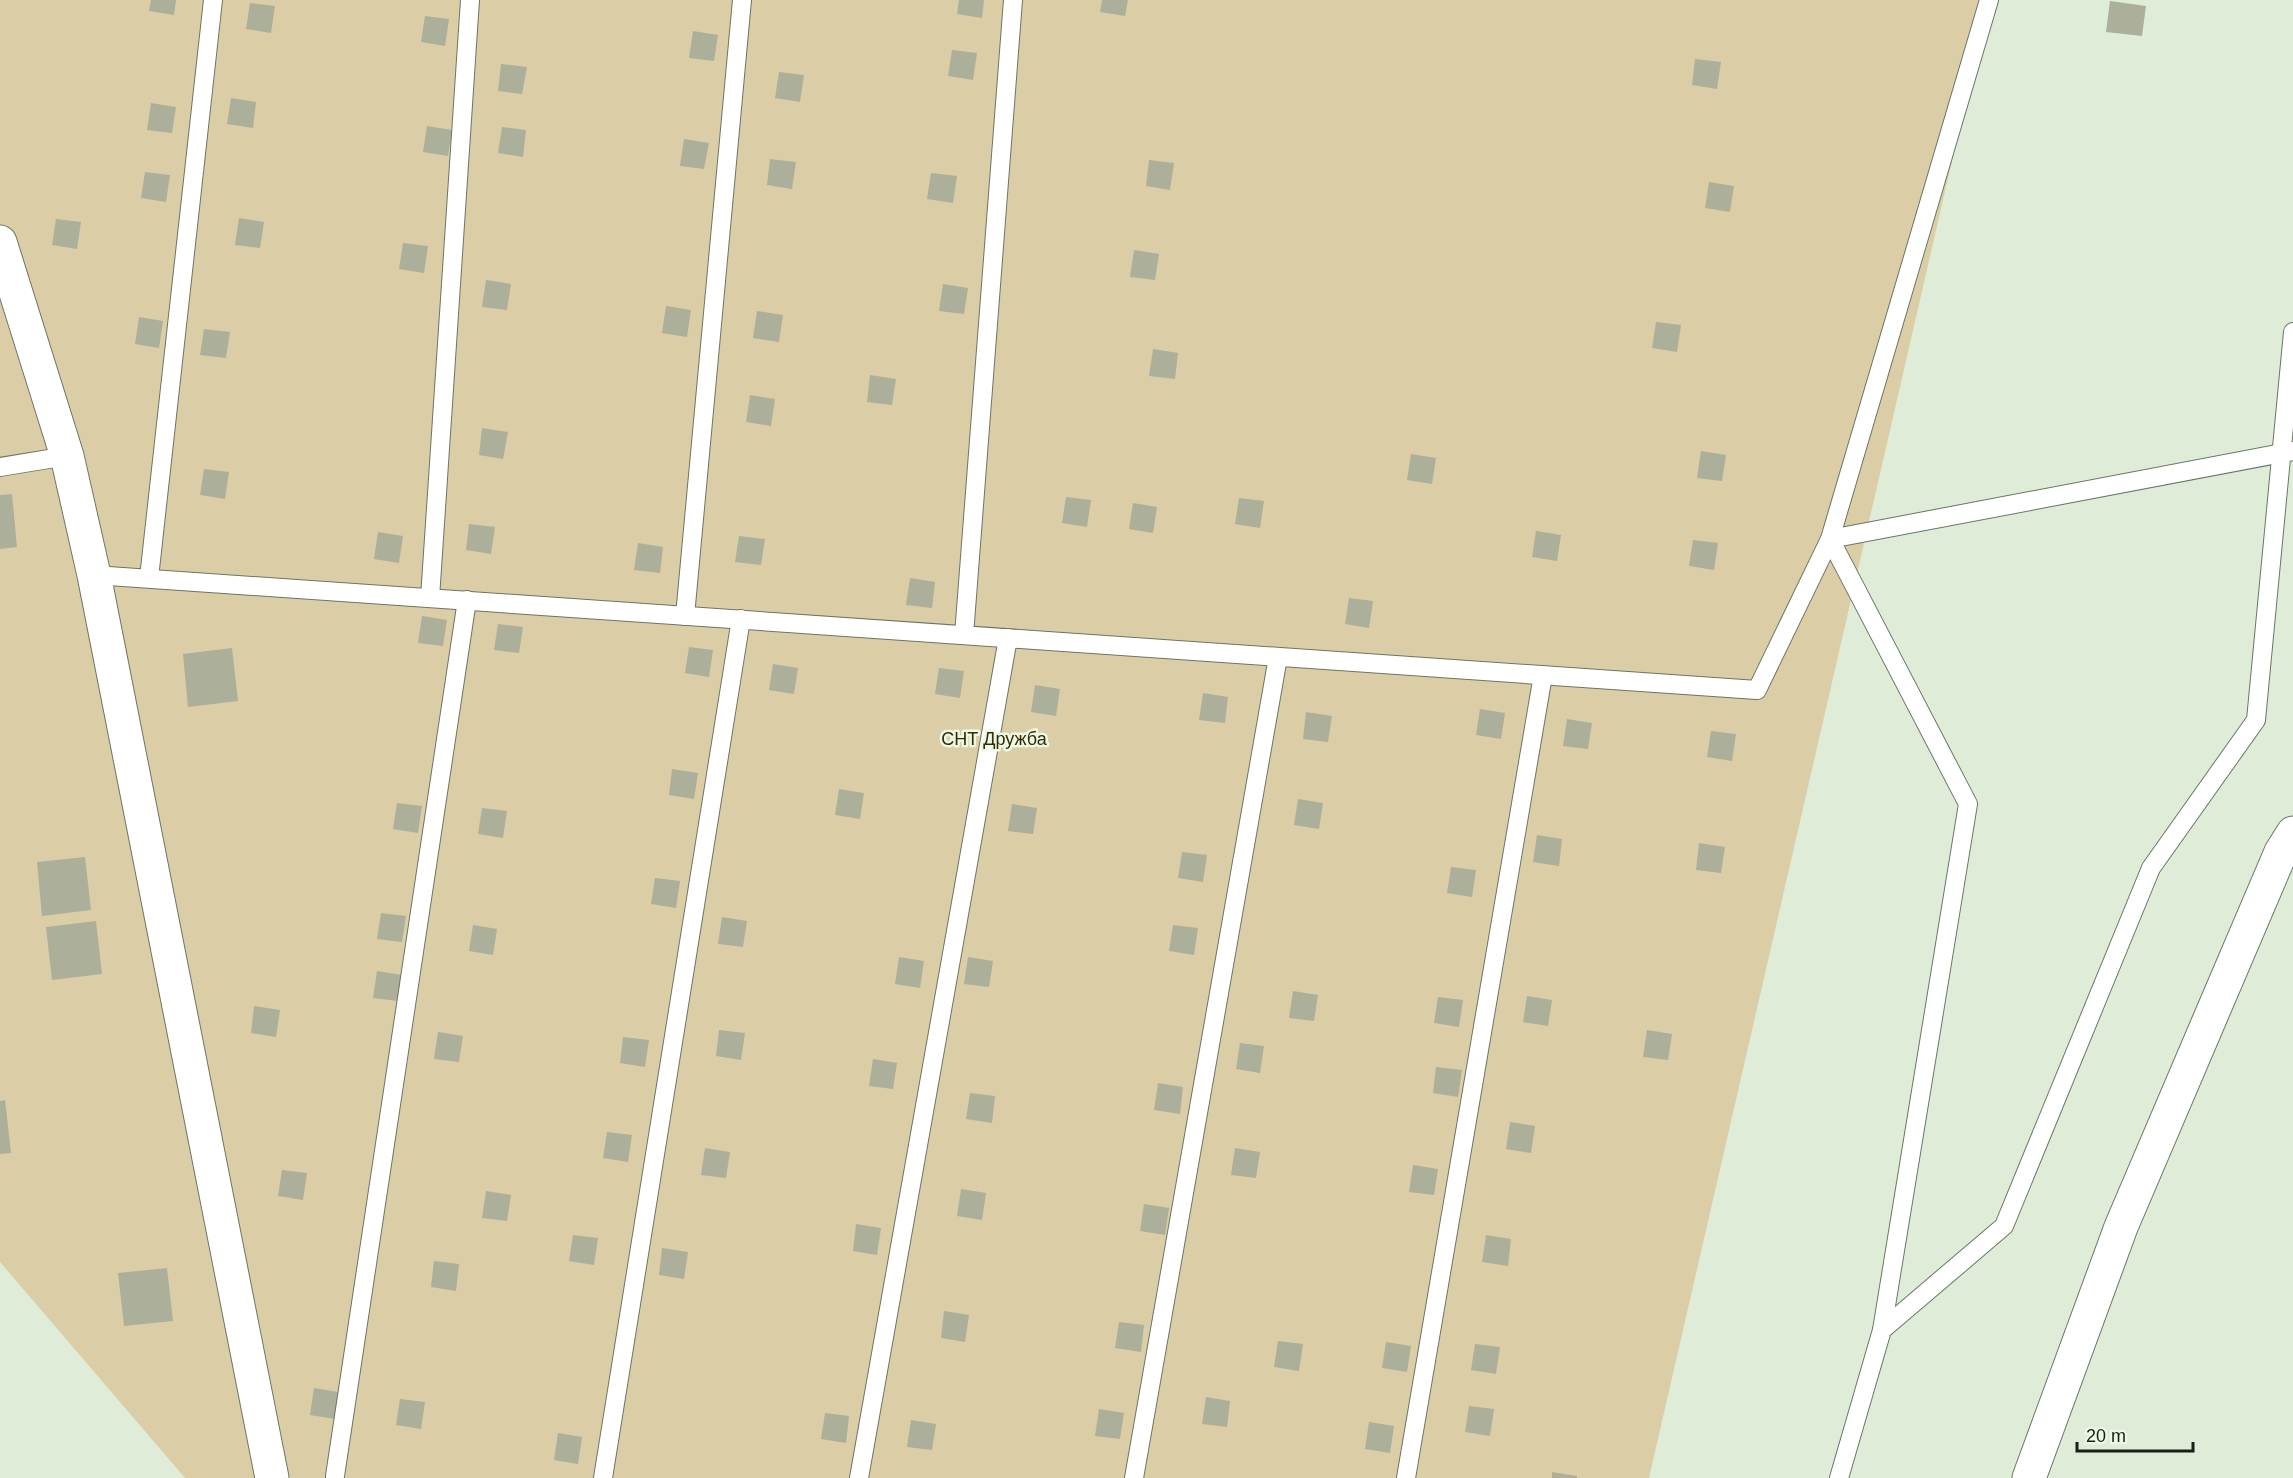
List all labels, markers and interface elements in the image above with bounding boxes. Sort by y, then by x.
park label: СНТ Дружба [941,729,1048,749]
scale bar [2077,1415,2192,1453]
text: 20 m [2086,1426,2126,1446]

